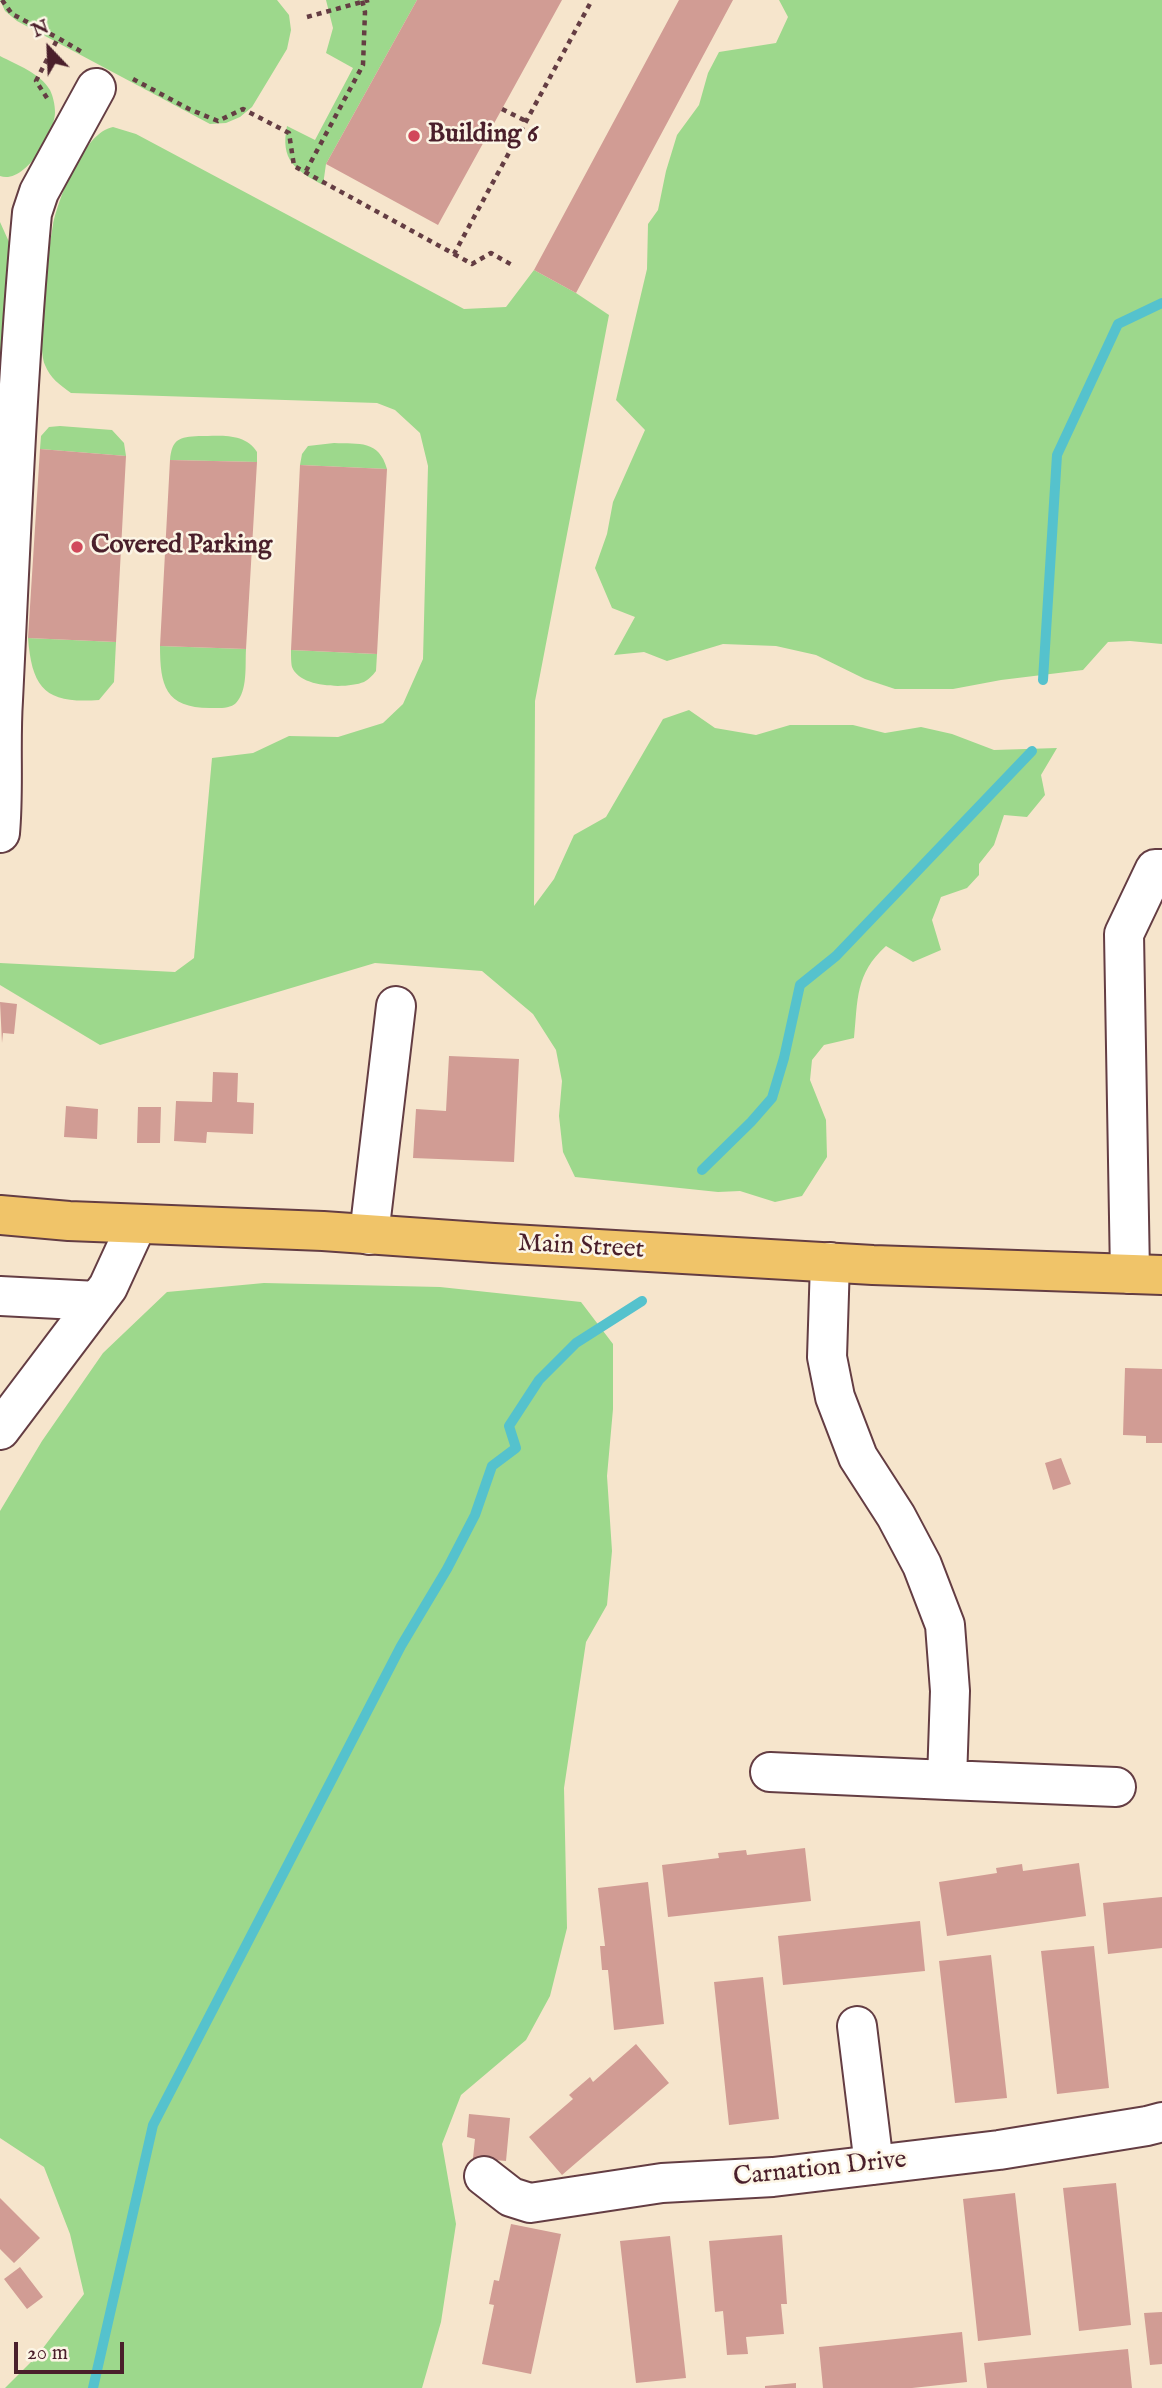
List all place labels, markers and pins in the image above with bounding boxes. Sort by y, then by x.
place label: Building 6 [428,120,538,152]
marker: Building 6 [406,128,422,144]
place label: Covered Parking [91,531,272,563]
marker: Covered Parking [69,539,85,555]

